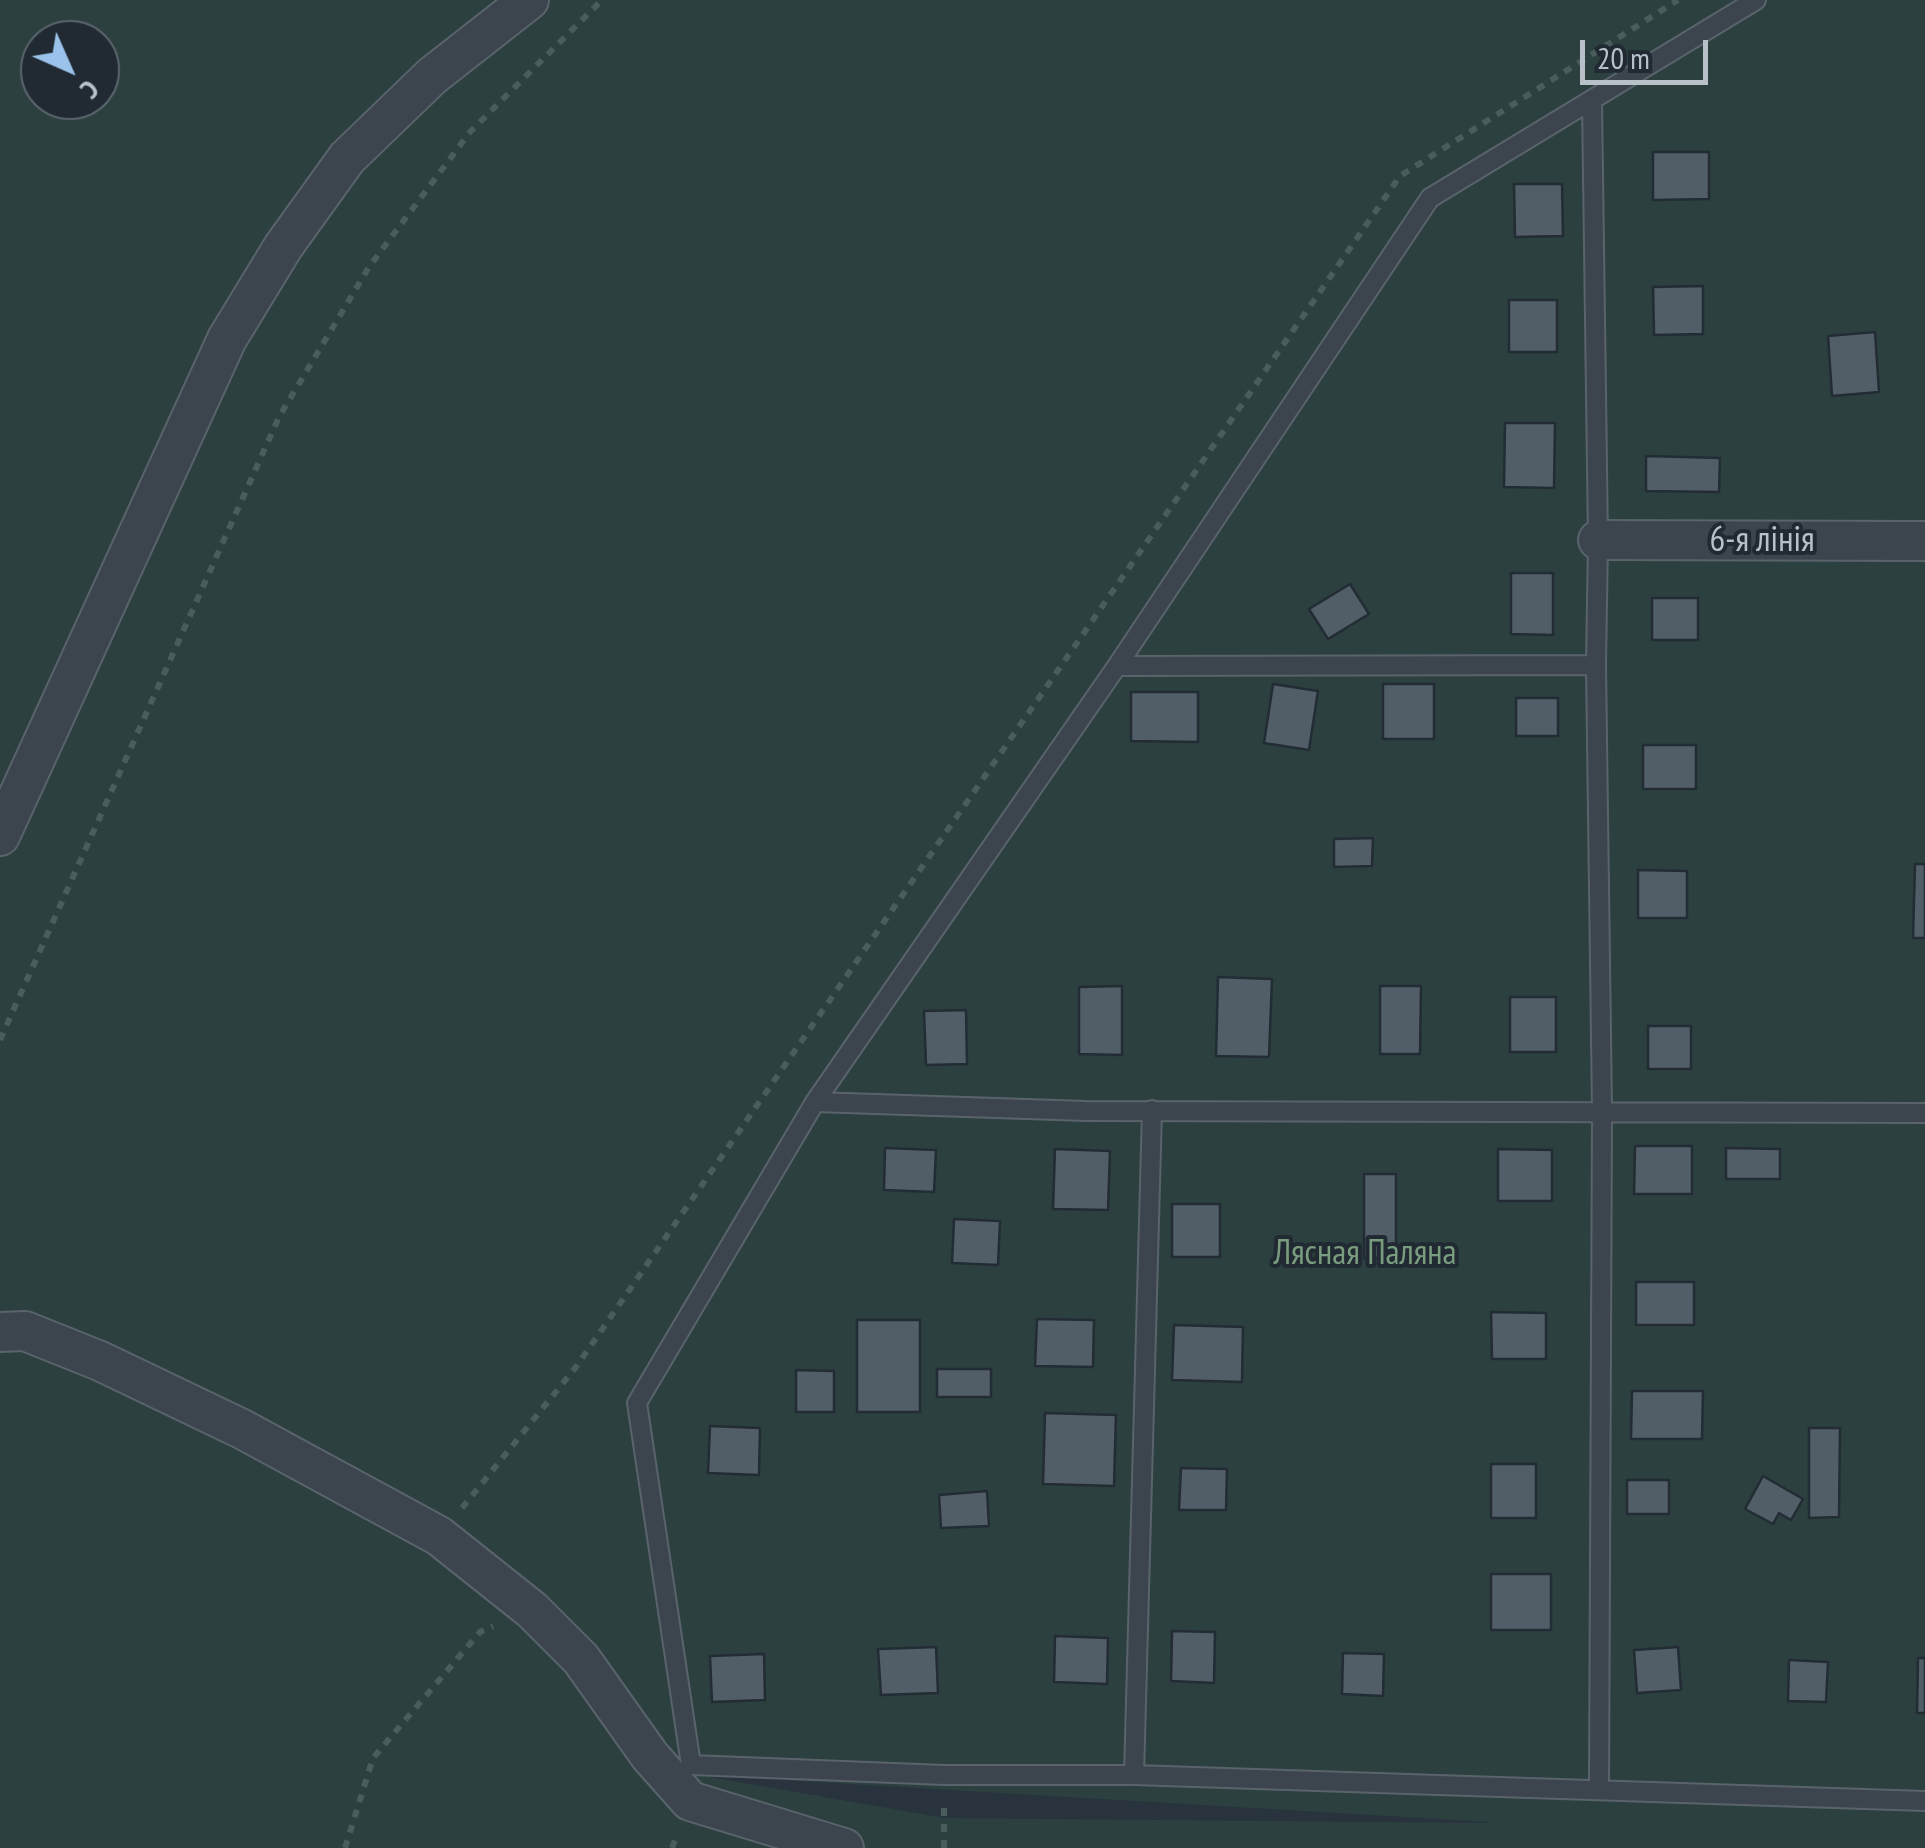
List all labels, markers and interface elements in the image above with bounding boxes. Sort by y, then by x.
north arrow [20,20,120,120]
scale bar [1585,20,1712,82]
text: 20 m [1597,38,1650,77]
text: С [73,73,108,108]
street label: 6-я лінія [1709,520,1815,562]
park label: Лясная Паляна [1273,1233,1457,1275]

